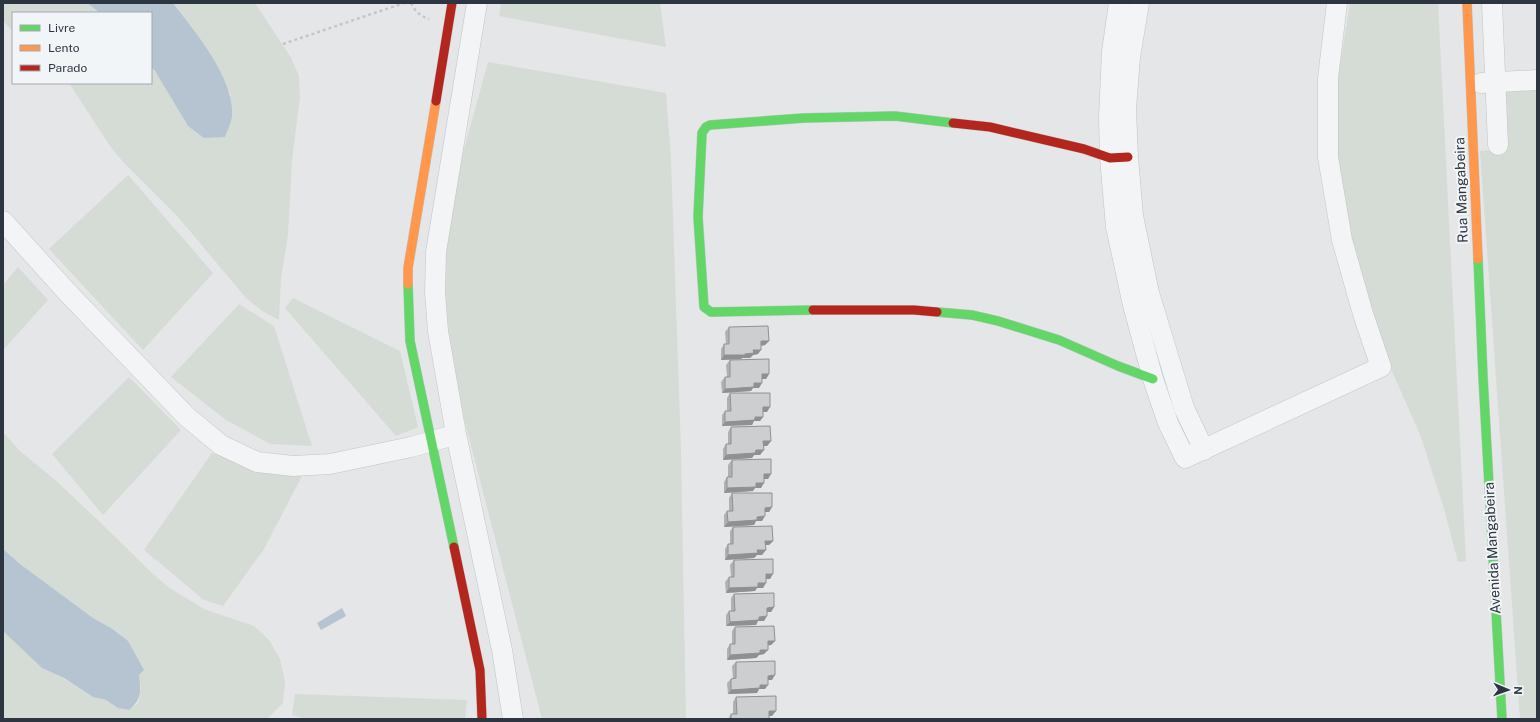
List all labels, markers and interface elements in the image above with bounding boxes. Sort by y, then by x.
legend [12,12,152,84]
text: Livre [48,21,76,35]
text: Lento [48,41,80,55]
text: Parado [48,61,87,75]
street label: Rua Mangabeira [1451,137,1471,243]
street label: Avenida Mangabeira [1481,482,1503,614]
north arrow [1488,670,1528,710]
text: N [1512,686,1524,695]

